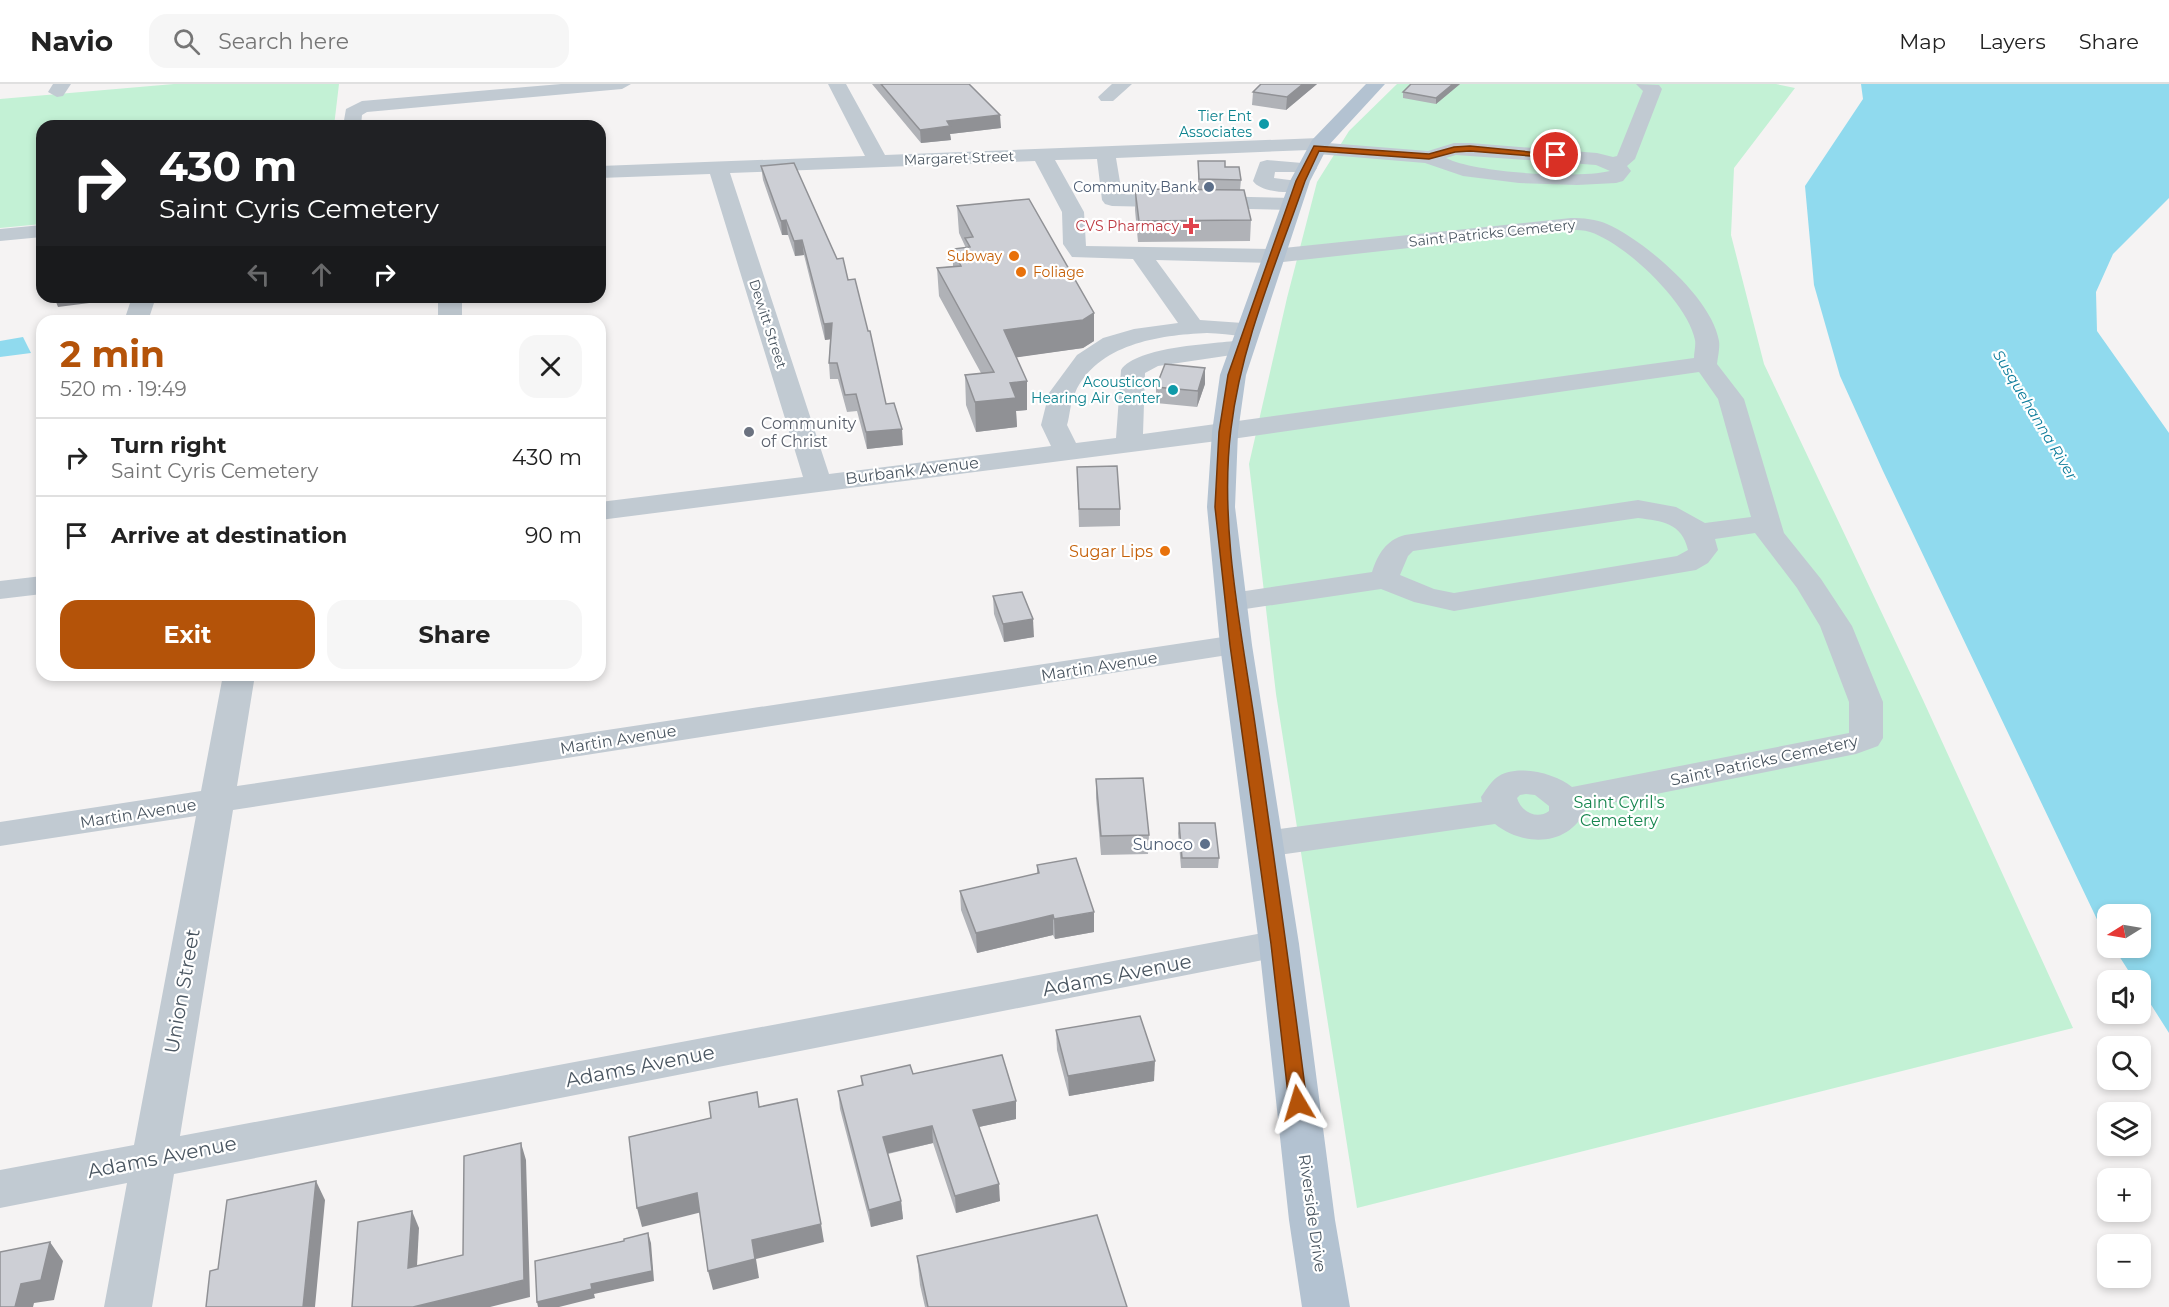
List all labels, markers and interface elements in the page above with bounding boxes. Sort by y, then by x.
search box [149,14,569,68]
text: Navio [30,24,113,58]
icon: search [170,25,203,58]
text: Search here [218,28,349,55]
text: Map [1899,29,1946,54]
text: Layers [1979,29,2046,54]
text: Share [2079,29,2139,54]
place label: Tier Ent Associates [1179,107,1252,141]
marker: Tier Ent Associates [1257,117,1271,131]
pin [1530,129,1581,180]
icon: arrive [1539,138,1572,171]
text: 430 m [159,140,297,192]
icon: right [60,144,138,222]
street label: Margaret Street [903,147,1015,169]
place label: Community Bank [1073,178,1198,196]
marker: Community Bank [1202,180,1216,194]
text: Saint Cyris Cemetery [159,192,439,225]
street label: Saint Patricks Cemetery [1408,215,1577,251]
place label: CVS Pharmacy [1076,217,1179,235]
marker: CVS Pharmacy [1184,219,1198,233]
place label: Subway [947,247,1002,265]
marker: Subway [1007,249,1021,263]
icon: left [242,258,275,291]
icon: ahead [305,258,338,291]
icon: right [368,258,401,291]
place label: Foliage [1033,263,1084,281]
marker: Foliage [1014,265,1028,279]
street label: Dewitt Street [745,277,791,371]
text: 2 min [60,332,165,376]
button: close [519,335,582,398]
water label: Susquehanna River [1989,346,2082,484]
place label: Acousticon Hearing Air Center [1031,373,1161,407]
text: 520 m · 19:49 [60,377,187,401]
marker: Acousticon Hearing Air Center [1166,383,1180,397]
place label: Community of Christ [761,414,857,451]
marker: Community of Christ [742,425,756,439]
text: Turn right [111,432,226,459]
icon: right [60,441,93,474]
text: 430 m [512,444,582,471]
street label: Burbank Avenue [844,453,980,488]
text: Saint Cyris Cemetery [111,459,318,483]
icon: arrive [60,519,93,552]
text: Arrive at destination [111,522,347,549]
text: 90 m [525,522,582,549]
place label: Sugar Lips [1069,542,1153,561]
marker: Sugar Lips [1158,544,1172,558]
button: Exit [60,600,315,669]
button: Share [327,600,582,669]
street label: Martin Avenue [1040,648,1159,685]
street label: Martin Avenue [559,721,678,758]
street label: Saint Patricks Cemetery [1669,731,1860,790]
park label: Saint Cyril's Cemetery [1573,793,1665,830]
street label: Martin Avenue [79,795,198,832]
place label: Sunoco [1133,835,1193,854]
marker: Sunoco [1198,837,1212,851]
north arrow [2097,904,2151,958]
map controls [2097,904,2151,1288]
street label: Union Street [159,927,205,1055]
street label: Adams Avenue [1040,949,1194,1001]
button: sound [2097,970,2151,1024]
button: search [2097,1036,2151,1090]
street label: Adams Avenue [563,1040,717,1092]
position arrow [1266,1071,1330,1135]
button: layers [2097,1102,2151,1156]
street label: Adams Avenue [85,1131,239,1183]
street label: Riverside Drive [1295,1153,1330,1273]
button: + [2097,1168,2151,1222]
button: − [2097,1234,2151,1288]

